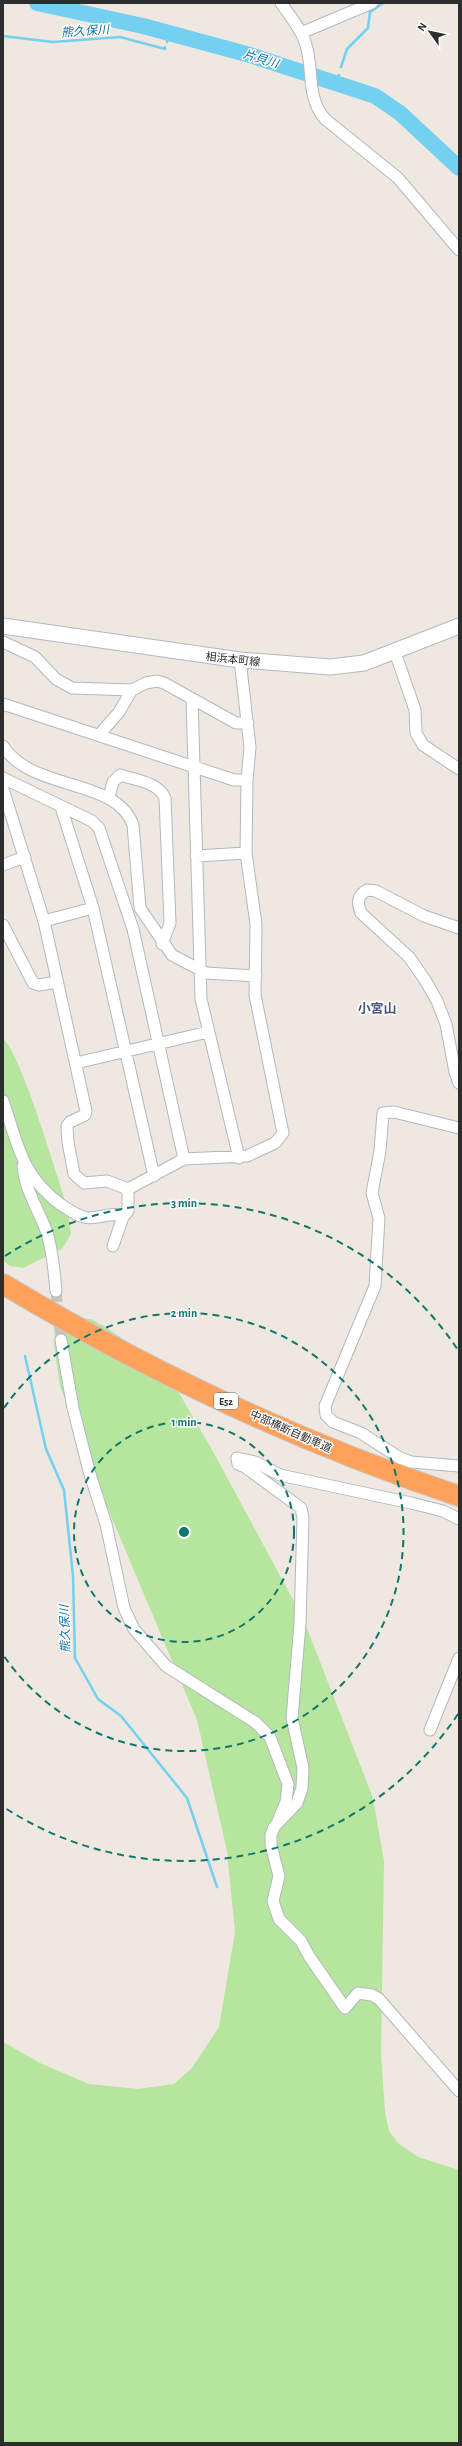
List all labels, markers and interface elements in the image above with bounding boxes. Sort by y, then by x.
north arrow [410,12,450,52]
text: N [415,21,429,33]
water label: 熊久保川 [61,22,111,39]
water label: 片貝川 [242,47,282,71]
street label: 相浜本町線 [205,650,261,668]
district label: 小宮山 [357,1002,397,1016]
text: 3 min [171,1197,197,1209]
text: 2 min [171,1307,197,1319]
road number: E52 [214,1393,238,1409]
street label: 中部横断自動車道 [248,1408,334,1454]
text: 1 min [171,1416,197,1428]
centre of rings [177,1525,191,1539]
water label: 熊久保川 [57,1603,72,1653]

